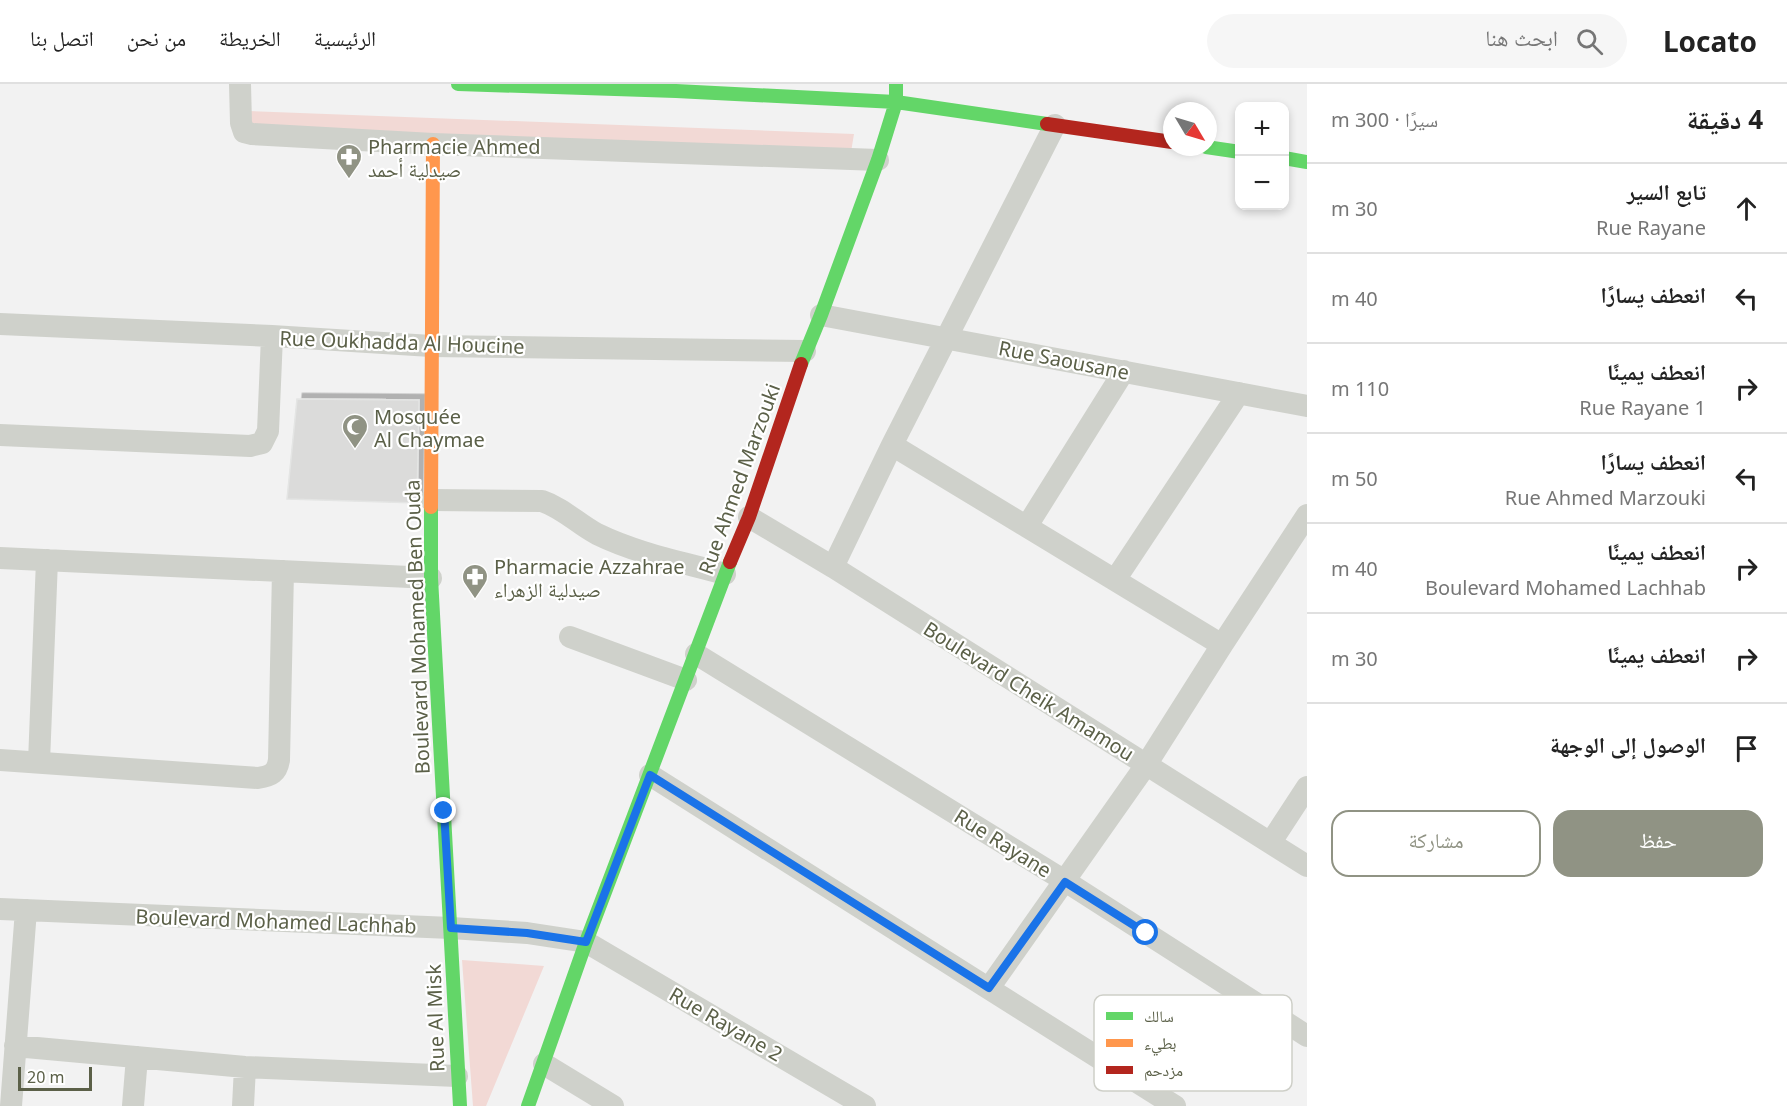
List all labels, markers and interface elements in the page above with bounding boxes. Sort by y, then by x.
search box [1207,14,1627,68]
text: ابحث هنا [1485,22,1558,52]
text: Locato [1663,22,1757,60]
text: اتصل بنا [30,24,94,52]
text: من نحن [127,24,186,52]
text: الخريطة [219,24,281,52]
text: الرئيسية [314,24,376,52]
icon: search [1573,25,1606,58]
text: 4 دقيقة [1687,101,1763,137]
north arrow [1163,102,1217,156]
map controls [1235,102,1289,210]
button: + [1235,102,1289,156]
text: سيرًا · 300 m [1331,106,1438,133]
place label: Pharmacie Ahmed صيدلية أحمد [368,133,541,183]
pharmacy icon: Pharmacie Ahmed صيدلية أحمد [334,142,364,180]
button: − [1235,156,1289,210]
text: تابع السير [1627,176,1706,206]
icon: ahead [1730,192,1763,225]
text: 30 m [1331,195,1378,222]
text: Rue Rayane [1596,214,1706,241]
text: انعطف يسارًا [1601,279,1706,309]
icon: left [1730,282,1763,315]
text: 40 m [1331,285,1378,312]
street label: Rue Oukhadda Al Houcine [279,324,525,360]
street label: Rue Saousane [996,334,1132,386]
text: انعطف يمينًا [1607,356,1706,386]
icon: right [1730,372,1763,405]
text: 110 m [1331,375,1389,402]
street label: Rue Ahmed Marzouki [692,380,786,578]
text: Rue Rayane 1 [1579,394,1706,421]
place label: Mosquée Al Chaymae [374,403,485,453]
mosque icon: Mosquée Al Chaymae [340,412,370,450]
text: انعطف يسارًا [1601,446,1706,476]
icon: left [1730,462,1763,495]
text: 50 m [1331,465,1378,492]
street label: Boulevard Mohamed Ben Ouda [398,479,436,775]
text: Rue Ahmed Marzouki [1505,484,1706,511]
text: انعطف يمينًا [1607,536,1706,566]
icon: right [1730,552,1763,585]
place label: Pharmacie Azzahrae صيدلية الزهراء [494,553,685,603]
text: 40 m [1331,555,1378,582]
pharmacy icon: Pharmacie Azzahrae صيدلية الزهراء [460,562,490,600]
text: Boulevard Mohamed Lachhab [1425,574,1706,601]
street label: Boulevard Cheik Amamou [919,615,1139,767]
text: انعطف يمينًا [1607,639,1706,669]
icon: right [1730,642,1763,675]
text: 30 m [1331,645,1378,672]
text: الوصول إلى الوجهة [1550,729,1706,759]
icon: arrive [1730,732,1763,765]
route end [430,797,456,823]
street label: Rue Rayane [949,802,1057,884]
button: مشاركة [1331,810,1541,877]
button: حفظ [1553,810,1763,877]
street label: Boulevard Mohamed Lachhab [135,903,417,939]
route start [1132,919,1158,945]
street label: Rue Al Misk [420,963,450,1072]
street label: Rue Rayane 2 [664,981,788,1067]
legend [1094,995,1292,1091]
text: سالك [1144,1005,1174,1027]
text: بطيء [1144,1032,1176,1056]
text: مزدحم [1144,1059,1183,1081]
scale bar [18,1064,92,1092]
text: 20 m [27,1066,64,1088]

